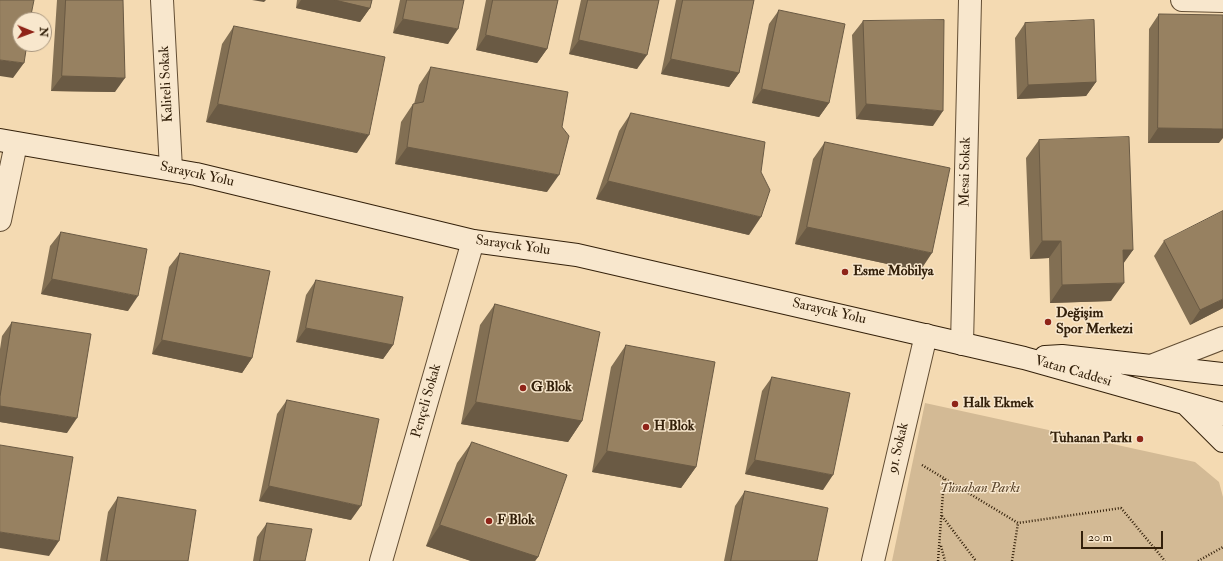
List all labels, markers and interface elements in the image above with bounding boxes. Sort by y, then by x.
north arrow [12,12,52,52]
text: N [37,27,50,37]
street label: Kaliteli Sokak [157,45,177,123]
street label: Mesai Sokak [957,137,975,207]
street label: Saraycık Yolu [158,159,236,191]
street label: Saraycık Yolu [475,232,551,260]
place label: Esme Mobilya [853,264,933,280]
marker: Esme Mobilya [840,267,850,277]
street label: Saraycık Yolu [790,295,868,329]
place label: Değişim Spor Merkezi [1056,306,1133,338]
marker: Değişim Spor Merkezi [1043,317,1053,327]
street label: Vatan Caddesi [1033,353,1113,391]
street label: Pençeli Sokak [408,362,446,440]
place label: G Blok [531,380,572,396]
marker: G Blok [518,383,528,393]
place label: Halk Ekmek [963,396,1034,412]
marker: Halk Ekmek [950,399,960,409]
place label: H Blok [654,419,694,435]
street label: 91. Sokak [885,421,913,475]
marker: H Blok [641,422,651,432]
place label: Tuhanan Parkı [1050,431,1132,447]
marker: Tuhanan Parkı [1135,434,1145,444]
park label: Tunahan Parkı [940,481,1020,497]
place label: F Blok [497,513,535,529]
marker: F Blok [484,516,494,526]
scale bar [1083,523,1165,549]
text: 20 m [1088,530,1112,545]

